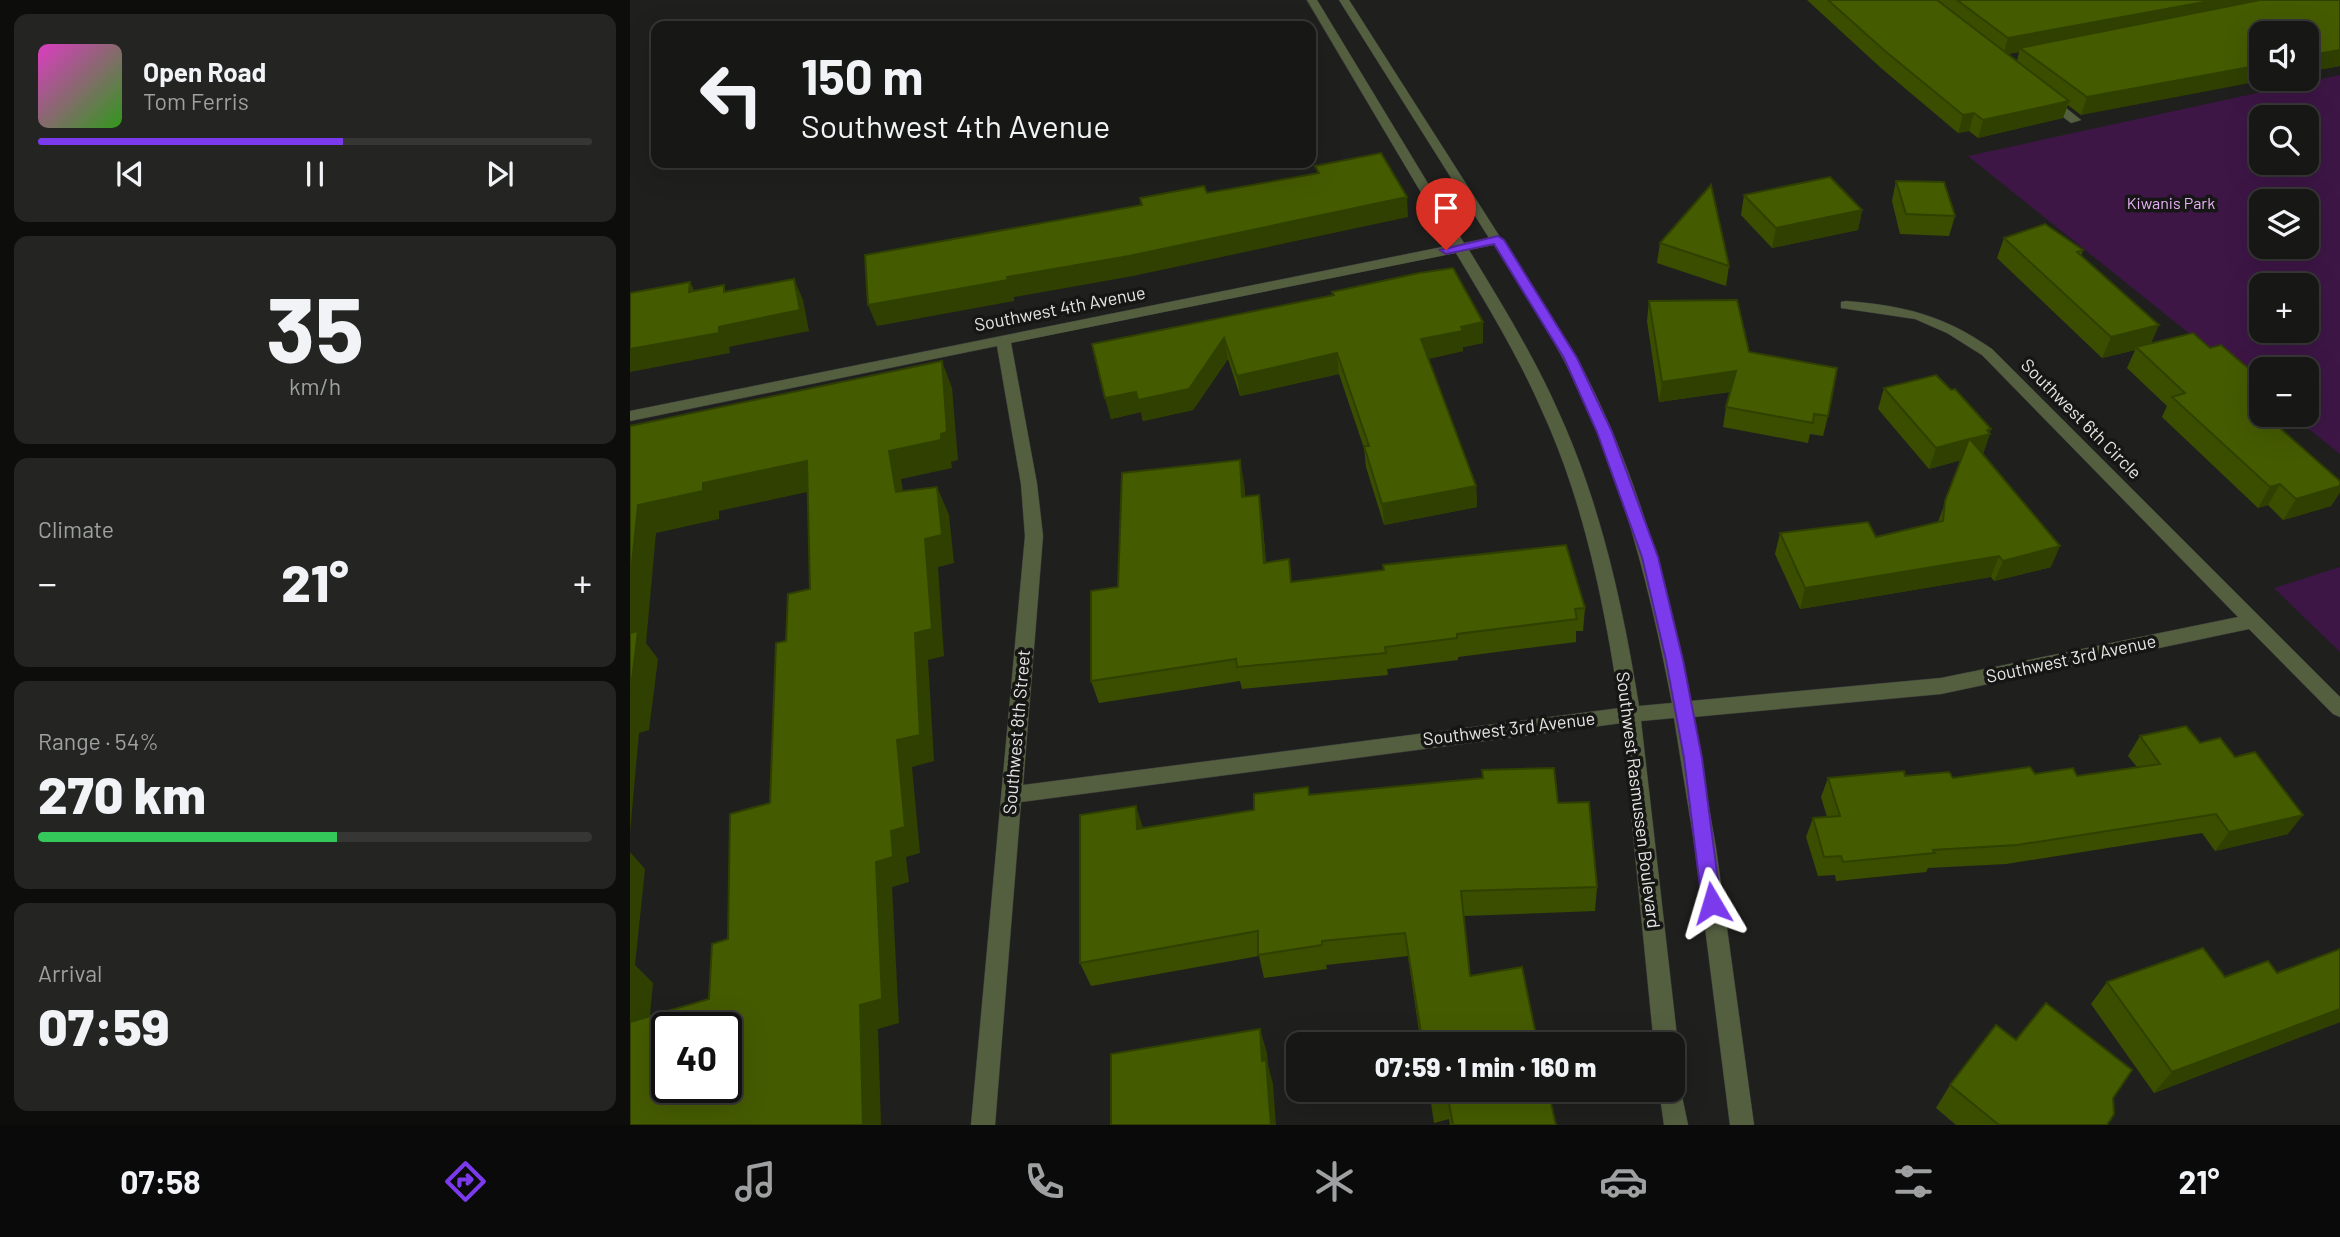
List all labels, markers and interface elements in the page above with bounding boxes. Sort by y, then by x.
map controls [2249,21,2319,427]
button: sound [2249,21,2319,91]
text: 150 m [801,46,923,105]
icon: left [686,49,777,140]
text: Open Road [143,56,266,87]
text: Tom Ferris [143,87,249,115]
button: search [2249,105,2319,175]
text: Southwest 4th Avenue [801,106,1110,144]
icon: previous [111,155,149,193]
icon: pause [296,155,334,193]
icon: next [481,155,519,193]
pin [1416,178,1476,250]
icon: arrive [1427,189,1465,227]
button: layers [2249,189,2319,259]
park label: Kiwanis Park [2127,193,2215,212]
text: 35 [266,272,364,381]
button: + [2249,273,2319,343]
street label: Southwest 4th Avenue [972,281,1147,335]
street label: Southwest 6th Circle [2017,354,2146,483]
button: − [2249,357,2319,427]
text: km/h [289,372,341,400]
text: Climate [38,515,114,543]
text: 21° [281,550,349,612]
text: − [38,559,57,605]
text: + [573,559,592,605]
street label: Southwest 3rd Avenue [1984,629,2158,687]
street label: Southwest 8th Street [998,649,1034,815]
street label: Southwest Rasmussen Boulevard [1612,670,1666,929]
street label: Southwest 3rd Avenue [1422,707,1596,749]
text: Range · 54% [38,727,159,755]
text: 270 km [38,762,206,824]
position arrow [1675,866,1749,940]
text: Arrival [38,959,102,987]
text: 07:59 [38,994,170,1056]
speed limit sign: 40 [651,1012,742,1103]
text: 07:59 · 1 min · 160 m [1375,1051,1596,1082]
icon: directions [441,1157,490,1206]
icon: music [731,1157,780,1206]
icon: phone [1020,1157,1069,1206]
icon: climate [1310,1157,1359,1206]
icon: car [1599,1157,1648,1206]
icon: filters [1889,1157,1938,1206]
text: 07:58 [120,1162,201,1200]
text: 21° [2179,1162,2220,1200]

